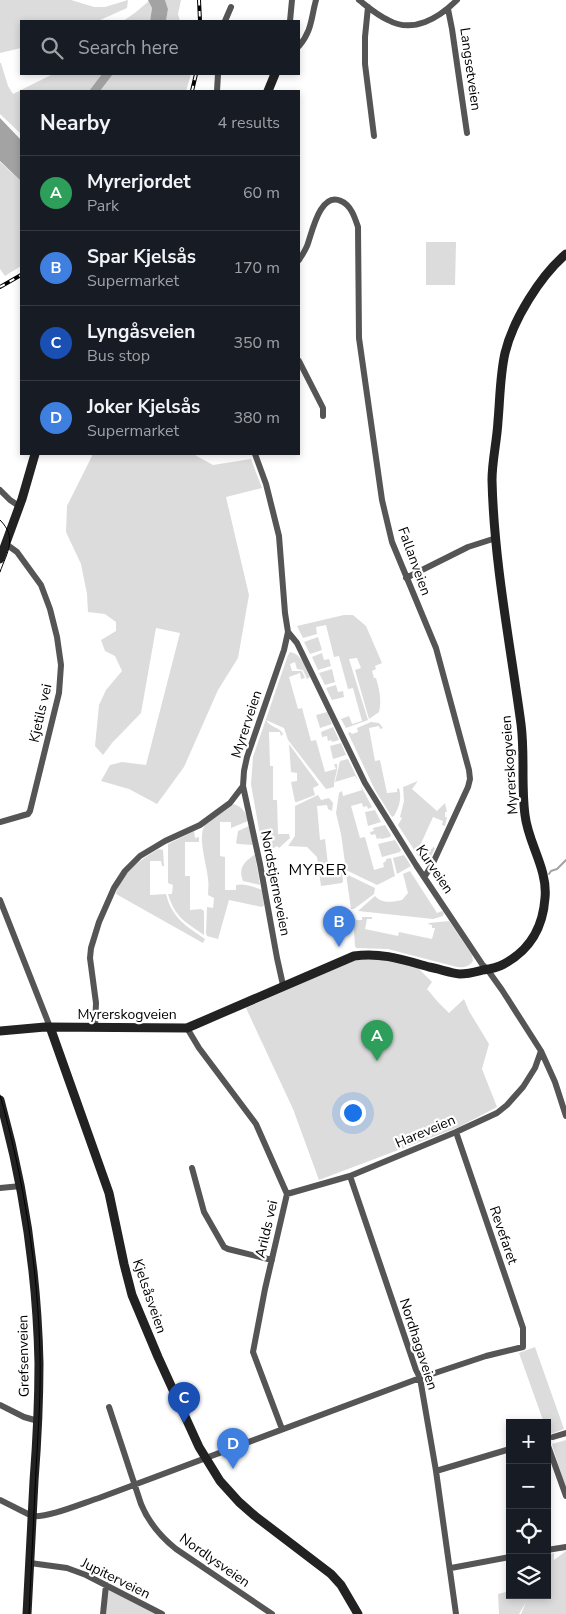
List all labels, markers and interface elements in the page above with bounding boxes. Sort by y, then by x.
search box [20,20,300,75]
street label: Langsetveien [455,26,486,112]
icon: search [38,34,66,62]
text: Search here [78,35,179,61]
text: Nearby [40,109,110,137]
text: 4 results [218,112,280,134]
text: Myrerjordet [87,169,191,195]
text: A [50,182,62,204]
text: 60 m [243,182,280,204]
text: Park [87,195,119,217]
text: Spar Kjelsås [87,244,196,270]
text: B [50,257,62,279]
text: 170 m [233,257,280,279]
text: Supermarket [87,270,179,292]
text: Lyngåsveien [87,319,195,345]
text: C [51,332,61,354]
text: 350 m [233,332,280,354]
text: Bus stop [87,345,150,367]
text: Joker Kjelsås [87,394,200,420]
text: D [50,407,62,429]
text: 380 m [233,407,280,429]
text: Supermarket [87,420,179,442]
street label: Fallanveien [393,524,436,598]
street label: Kjetils vei [24,682,56,744]
street label: Myrerveien [227,688,266,760]
street label: Myrerskogveien [497,715,522,815]
street label: Nordstjerneveien [256,829,295,937]
street label: Kurveien [411,841,458,897]
district label: MYRER [288,859,348,881]
pin: B [323,906,355,947]
street label: Myrerskogveien [77,1005,177,1024]
pin: A [361,1020,393,1061]
your location [340,1100,366,1126]
street label: Hareveien [392,1110,458,1153]
street label: Arilds vei [251,1198,282,1260]
street label: Revefaret [485,1204,522,1267]
street label: Kjelsåsveien [128,1256,171,1336]
street label: Nordhagaveien [395,1296,442,1392]
street label: Grefsenveien [13,1315,34,1397]
pin: C [168,1382,200,1423]
map controls [506,1419,551,1599]
button: + [506,1419,551,1464]
pin: D [217,1428,249,1469]
button: − [506,1464,551,1509]
button: locate [506,1509,551,1554]
street label: Nordlysveien [176,1529,254,1592]
street label: Jupiterveien [77,1553,154,1603]
button: layers [506,1554,551,1599]

